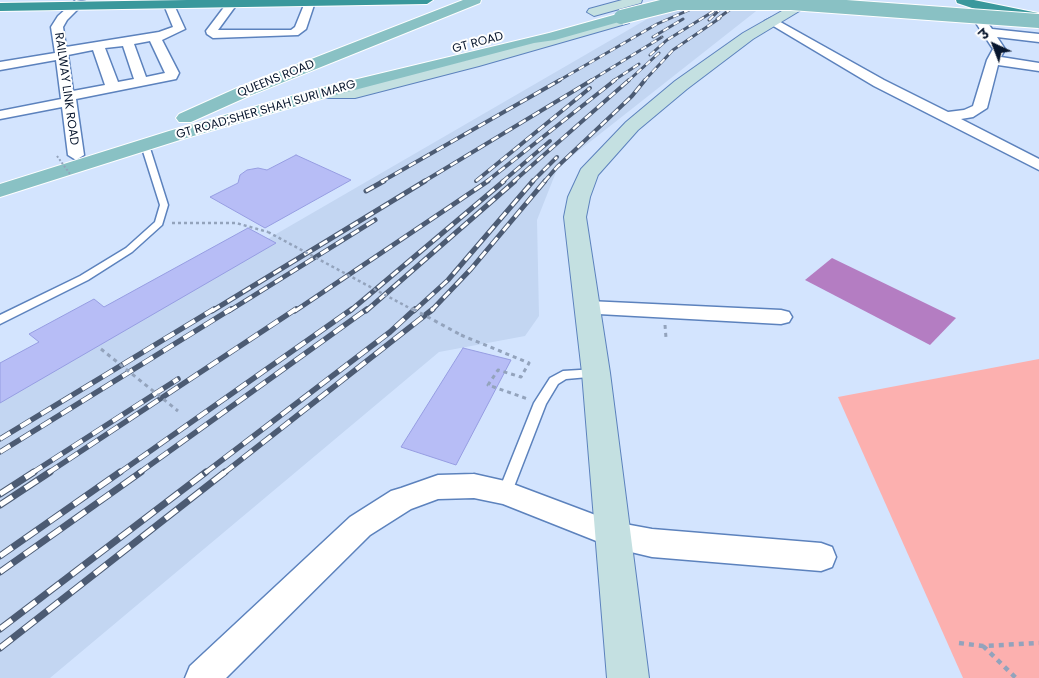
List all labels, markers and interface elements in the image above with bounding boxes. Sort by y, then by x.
north arrow [969,20,1019,70]
text: उ [974,24,993,44]
street label: GT ROAD [451,29,505,57]
street label: RAILWAY LINK ROAD [51,32,81,146]
street label: QUEENS ROAD [235,57,317,101]
street label: GT ROAD;SHER SHAH SURI MARG [175,77,357,143]

